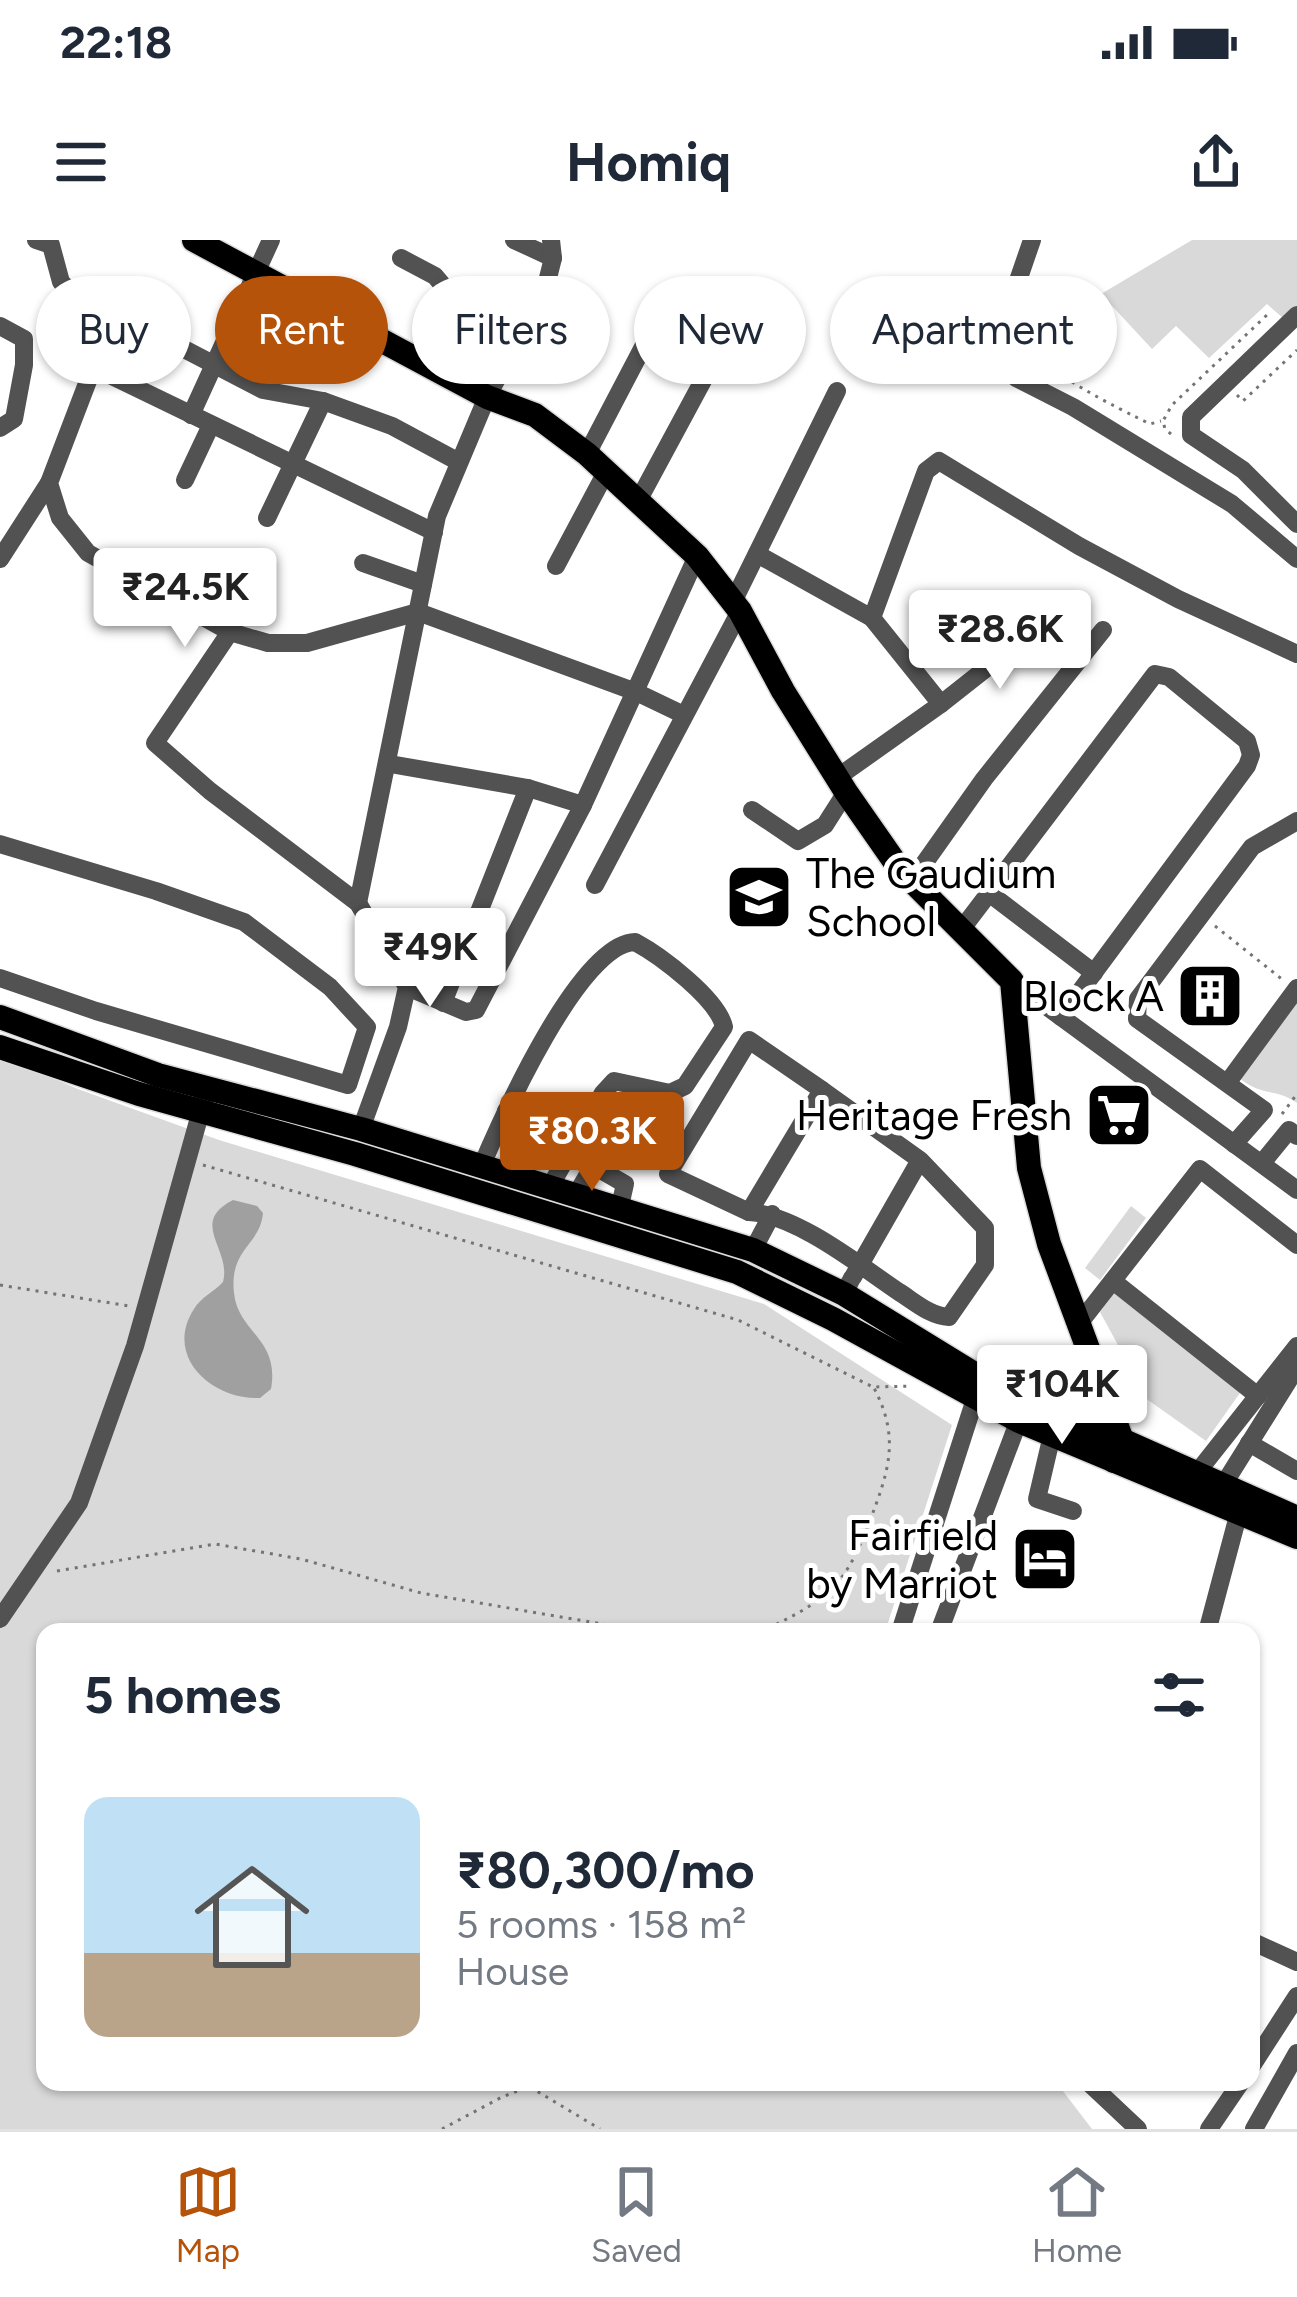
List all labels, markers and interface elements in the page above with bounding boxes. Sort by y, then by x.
text: 22:18 [60,15,172,69]
icon: menu [48,129,114,195]
icon: share [1183,129,1249,195]
text: Homiq [566,130,731,195]
chip: Buy [36,276,191,384]
chip: Rent [215,276,388,384]
chip: Filters [412,276,610,384]
chip: New [634,276,806,384]
chip: Apartment [830,276,1117,384]
pin: ₹24.5K [87,548,283,650]
text: ₹24.5K [121,563,249,610]
pin: ₹28.6K [902,590,1098,692]
text: ₹28.6K [936,605,1064,652]
place label: The Gaudium School [806,848,1056,947]
school or university icon: The Gaudium School [724,862,794,932]
pin: ₹49K [359,908,501,1010]
text: ₹49K [382,923,478,970]
building icon: Block A [1175,961,1245,1031]
place label: Block A [1023,971,1165,1022]
supermarket icon: Heritage Fresh [1084,1080,1154,1150]
place label: Heritage Fresh [796,1090,1072,1141]
pin: ₹80.3K [494,1092,690,1194]
text: ₹80.3K [527,1107,657,1154]
pin: ₹104K [978,1345,1146,1447]
text: ₹104K [1004,1360,1120,1407]
place label: Fairfield by Marriot [806,1510,998,1609]
hotel icon: Fairfield by Marriot [1010,1524,1080,1594]
icon: filters [1146,1662,1212,1728]
text: 5 homes [84,1665,281,1726]
text: ₹80,300/mo [456,1840,755,1901]
icon: home [180,1845,324,1989]
text: 5 rooms · 158 m² [456,1901,746,1948]
text: House [456,1948,569,1995]
tab: Map [175,2159,241,2270]
tab: Saved [591,2159,682,2270]
tab: Home [1032,2159,1122,2270]

